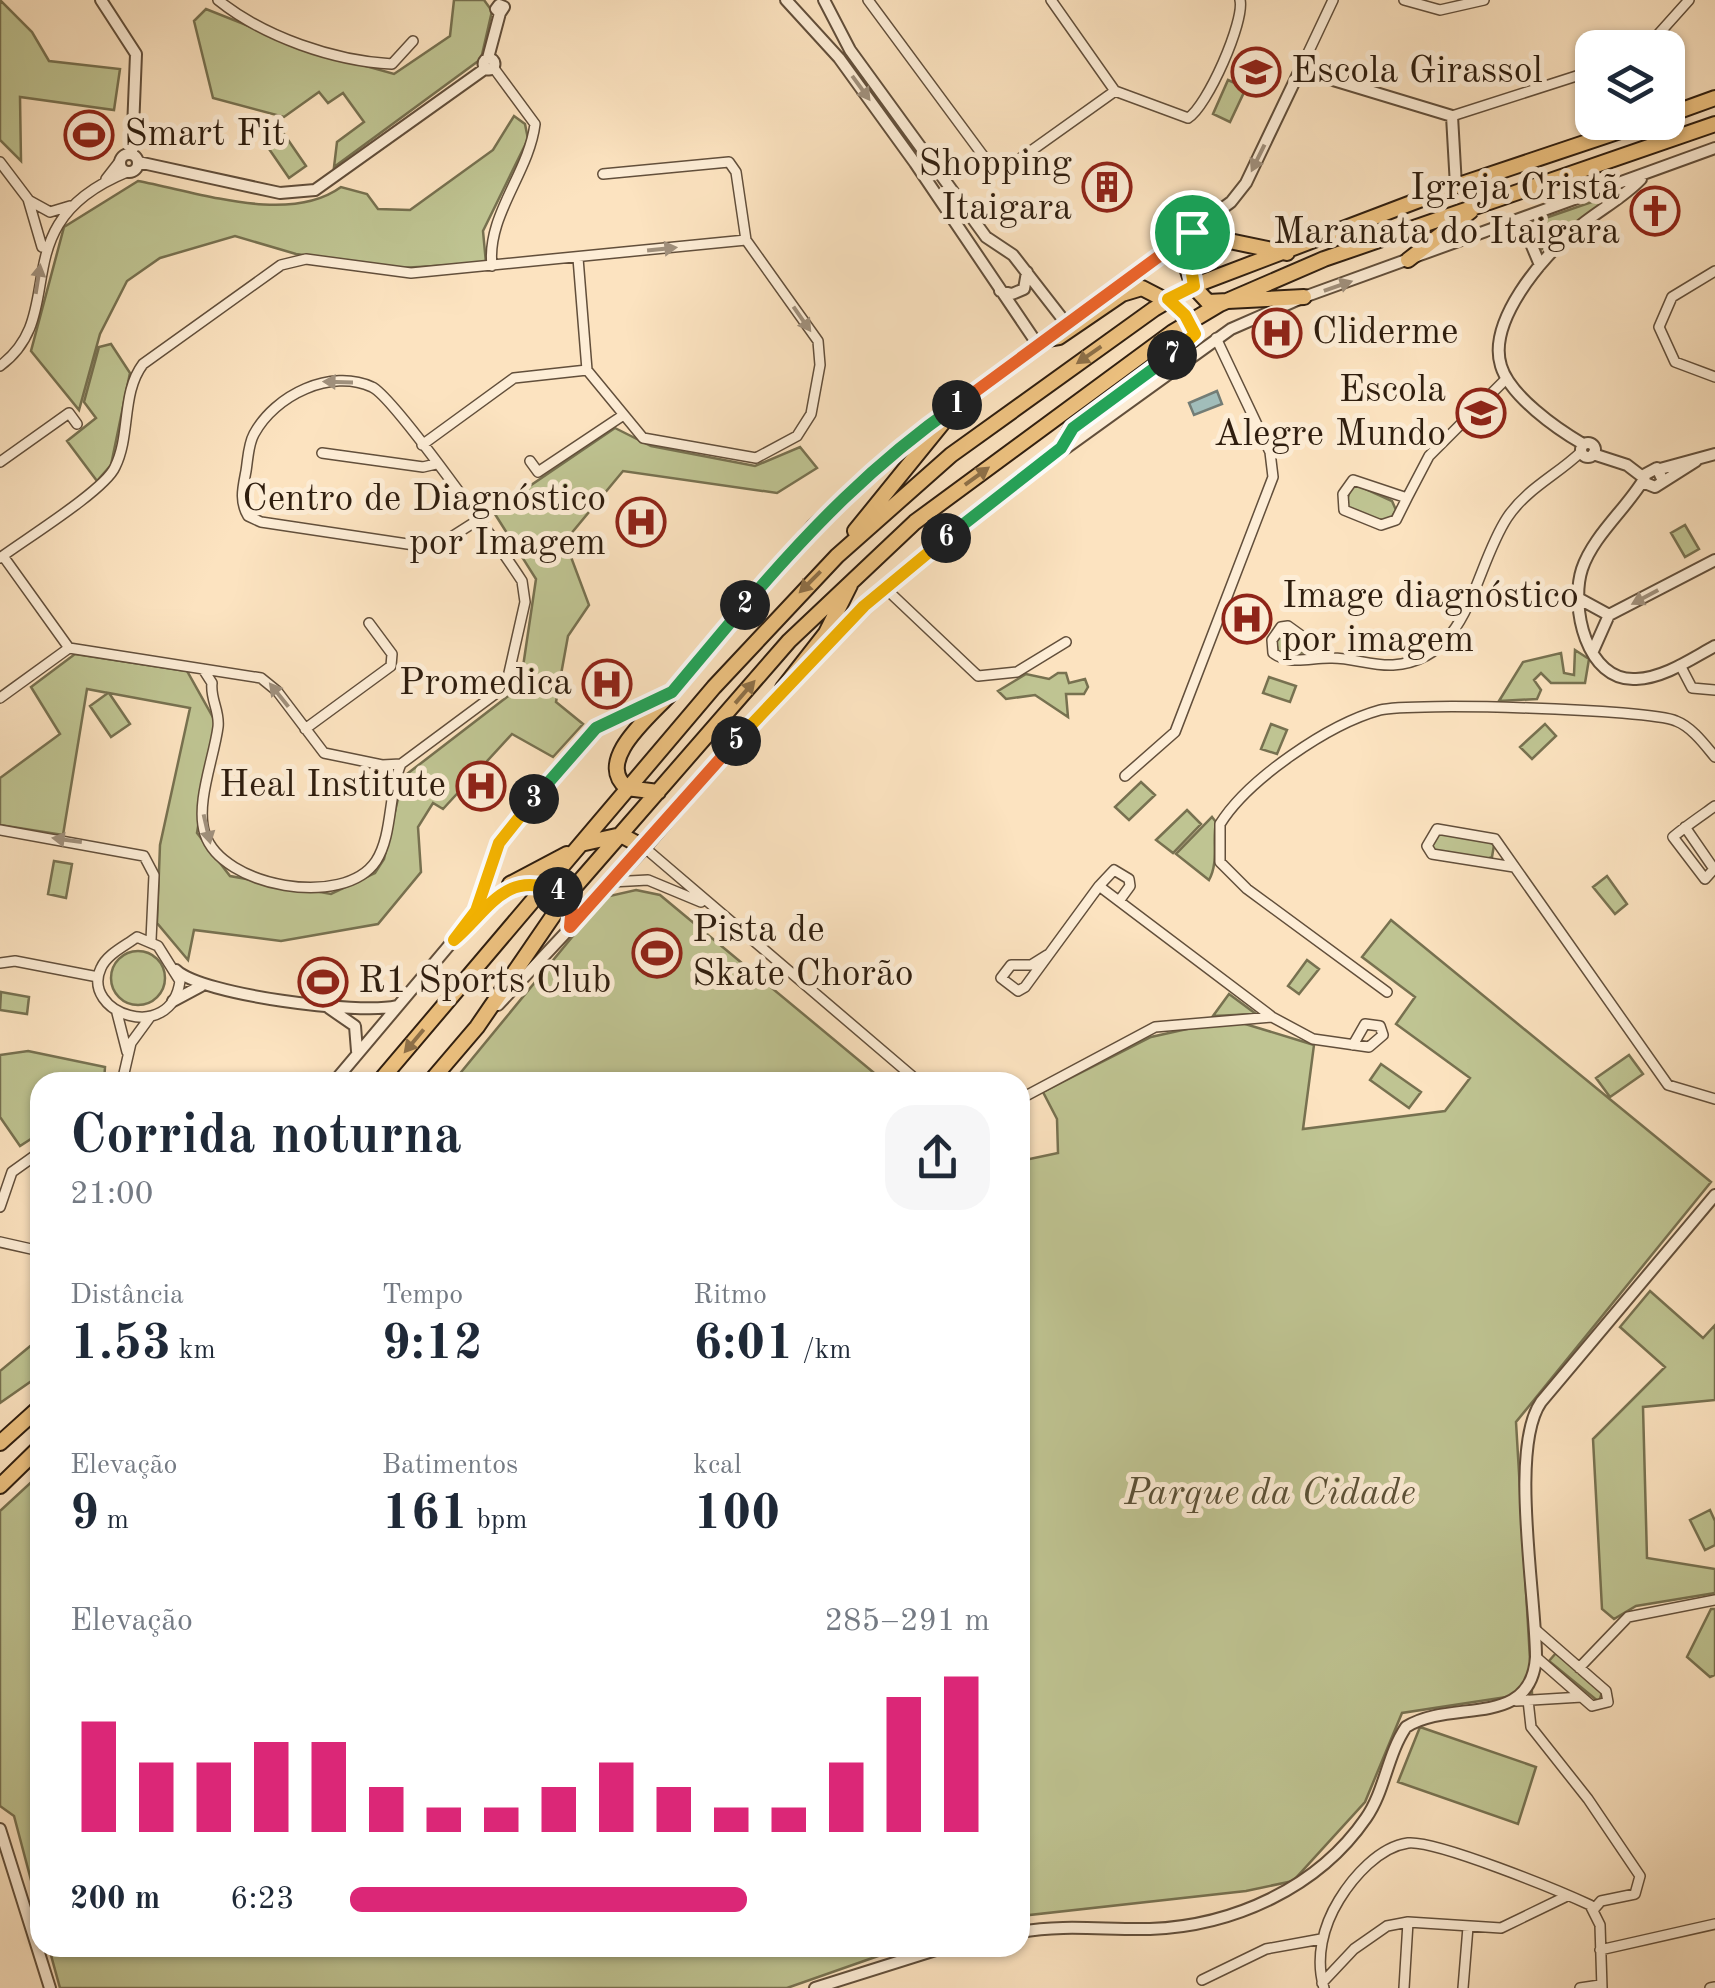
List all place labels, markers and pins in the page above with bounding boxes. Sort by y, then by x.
school or university icon: Escola Girassol [1230,46,1282,98]
place label: Escola Girassol [1291,53,1543,91]
sports icon: Smart Fit [63,109,115,161]
place label: Smart Fit [124,116,285,154]
place label: Shopping Itaigara [918,146,1072,228]
building icon: Shopping Itaigara [1081,161,1133,213]
place label: Igreja Cristã Maranata do Itaigara [1273,170,1620,252]
church icon: Igreja Cristã Maranata do Itaigara [1629,185,1681,237]
pin [1150,190,1235,275]
hospital icon: Cliderme [1251,307,1303,359]
place label: Cliderme [1312,314,1459,352]
pin: 7 [1147,330,1197,380]
place label: Escola Alegre Mundo [1214,372,1446,454]
pin: 1 [932,380,982,430]
school or university icon: Escola Alegre Mundo [1455,387,1507,439]
place label: Centro de Diagnóstico por Imagem [242,481,606,563]
hospital icon: Centro de Diagnóstico por Imagem [615,496,667,548]
pin: 6 [921,513,971,563]
place label: Image diagnóstico por imagem [1282,578,1579,660]
pin: 2 [720,580,770,630]
hospital icon: Image diagnóstico por imagem [1221,593,1273,645]
hospital icon: Promedica [581,658,633,710]
place label: Promedica [399,665,572,703]
pin: 5 [711,716,761,766]
hospital icon: Heal Institute [455,760,507,812]
place label: Heal Institute [219,767,446,805]
pin: 3 [509,774,559,824]
pin: 4 [533,867,583,917]
place label: Pista de Skate Chorão [692,912,914,994]
sports icon: Pista de Skate Chorão [631,927,683,979]
sports icon: R1 Sports Club [297,956,349,1008]
place label: R1 Sports Club [358,963,611,1001]

